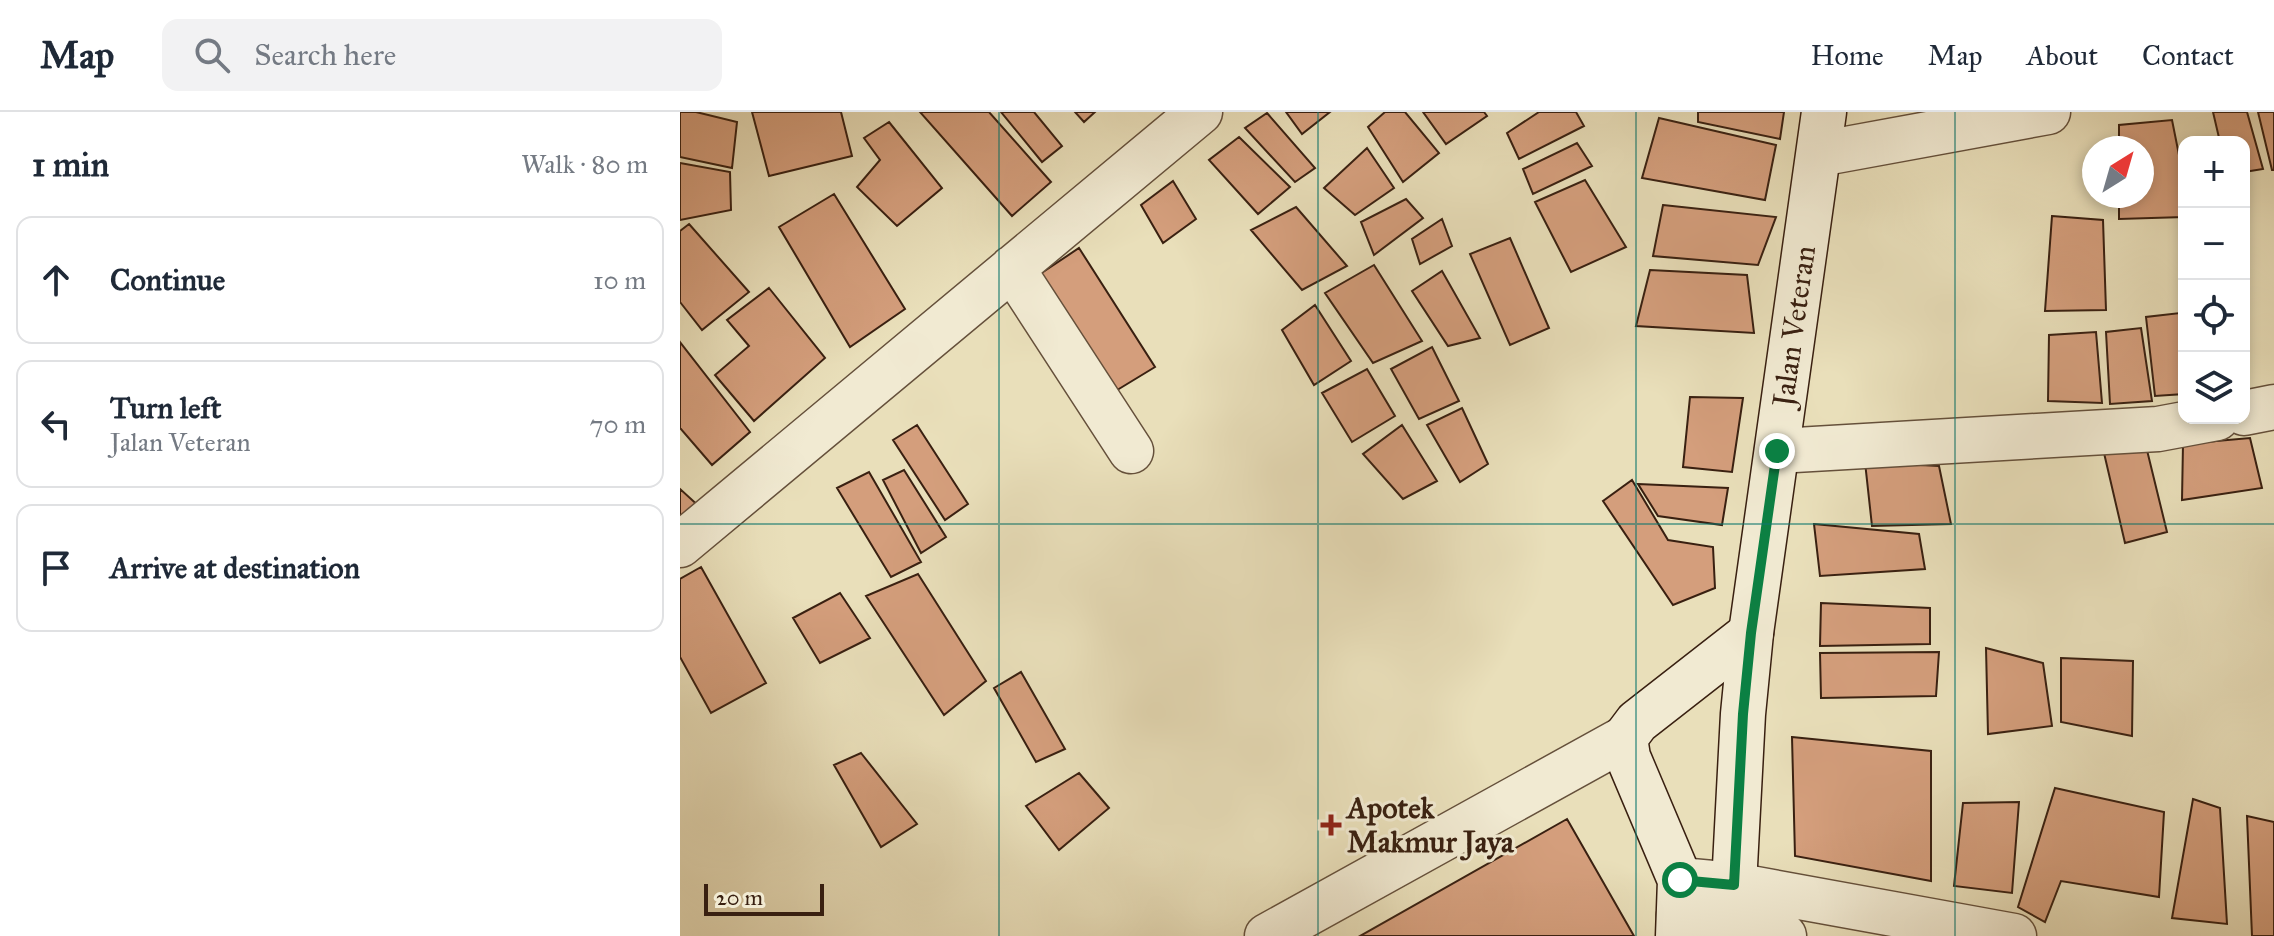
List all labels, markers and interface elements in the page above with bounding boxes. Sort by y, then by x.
search box [162,19,722,91]
text: Map [40,32,114,78]
icon: search [190,33,234,77]
text: Search here [254,37,396,73]
text: Home [1811,38,1884,73]
text: Map [1928,38,1982,73]
text: About [2026,38,2098,73]
text: Contact [2142,38,2234,73]
north arrow [2082,136,2154,208]
map controls [2178,136,2250,424]
button: + [2178,136,2250,208]
text: 1 min [32,144,109,185]
text: Walk · 80 m [521,148,648,180]
button: − [2178,208,2250,280]
street label: Jalan Veteran [1765,243,1823,412]
icon: ahead [34,258,78,302]
text: Continue [110,262,225,298]
text: 10 m [593,264,646,296]
button: locate [2178,280,2250,352]
button: layers [2178,352,2250,424]
text: Turn left [110,390,221,426]
icon: left [34,402,78,446]
text: 70 m [590,408,646,440]
text: Jalan Veteran [110,426,250,458]
route end [1759,433,1795,469]
icon: arrive [34,546,78,590]
text: Arrive at destination [110,550,360,586]
place label: Apotek Makmur Jaya [1345,790,1515,861]
marker: Apotek Makmur Jaya [1322,816,1340,834]
route start [1662,862,1698,898]
scale bar [704,880,824,916]
text: 20 m [716,884,763,911]

